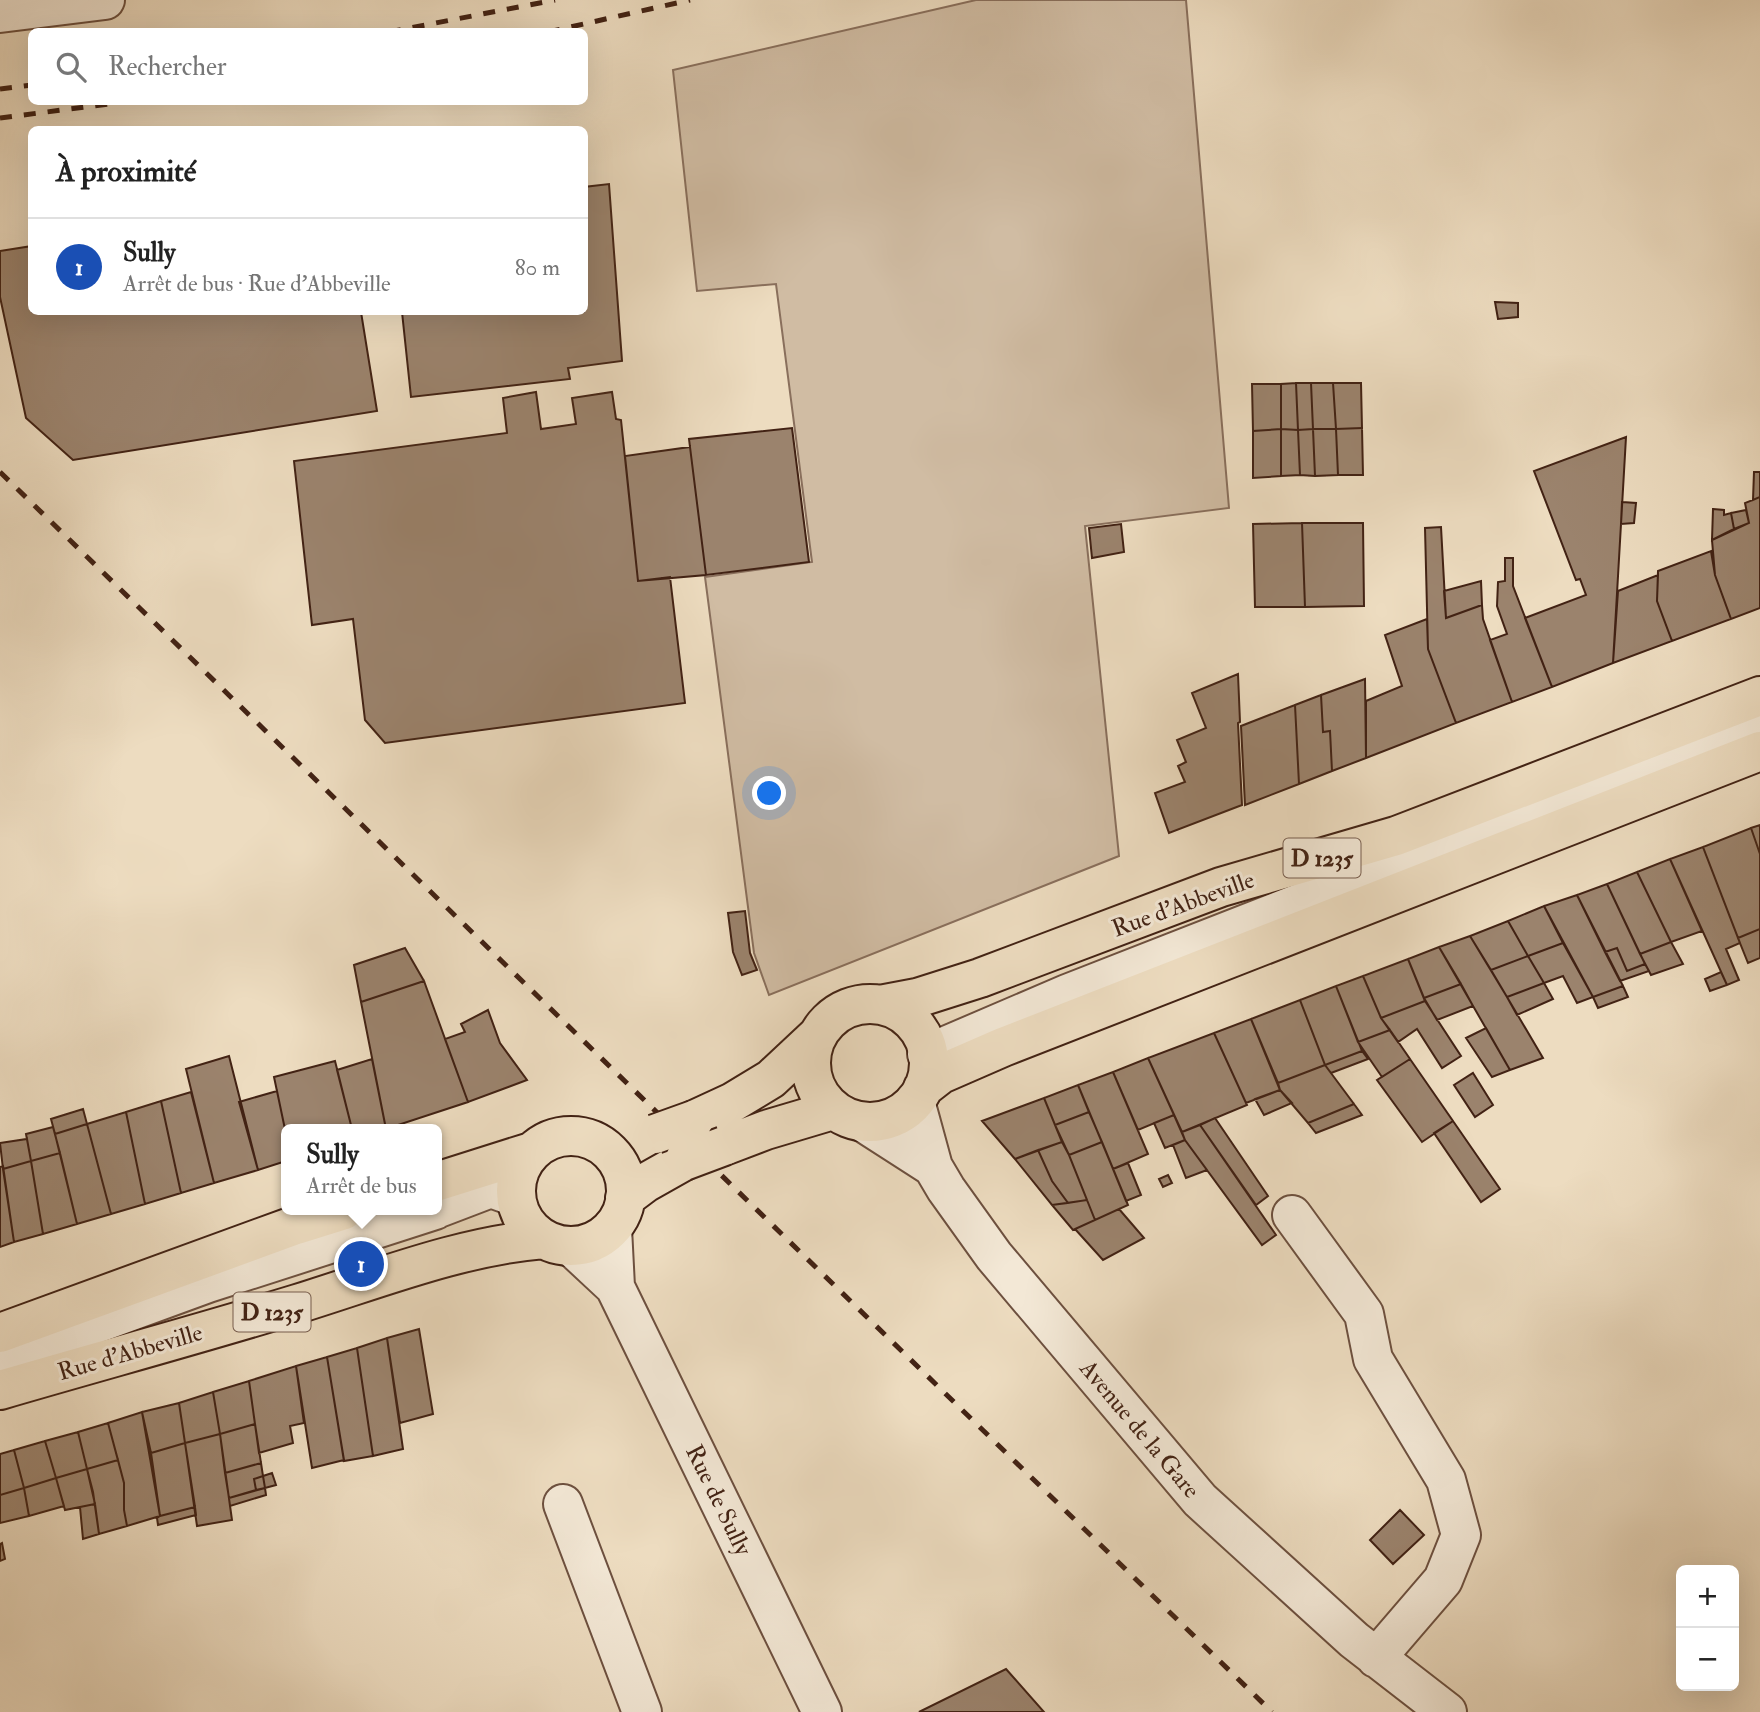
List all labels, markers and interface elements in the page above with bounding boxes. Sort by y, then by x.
search box [28,28,588,105]
icon: search [52,48,90,86]
text: Rechercher [108,51,227,83]
text: À proximité [56,153,196,190]
text: Sully [123,237,175,269]
text: 1 [75,253,83,282]
text: 80 m [515,253,560,282]
text: Arrêt de bus · Rue d'Abbeville [123,269,391,298]
your location [752,776,786,810]
road number: D 1235 [1284,838,1360,878]
street label: Rue d'Abbeville [1108,864,1259,945]
popup [281,1124,442,1215]
text: Sully [306,1139,359,1171]
text: Arrêt de bus [306,1171,417,1200]
pin: 1 [338,1238,384,1290]
road number: D 1235 [233,1292,310,1331]
street label: Rue d'Abbeville [54,1317,206,1388]
street label: Avenue de la Gare [1072,1353,1207,1505]
street label: Rue de Sully [678,1440,759,1561]
map controls [1676,1565,1739,1691]
button: + [1676,1565,1739,1628]
button: − [1676,1628,1739,1691]

